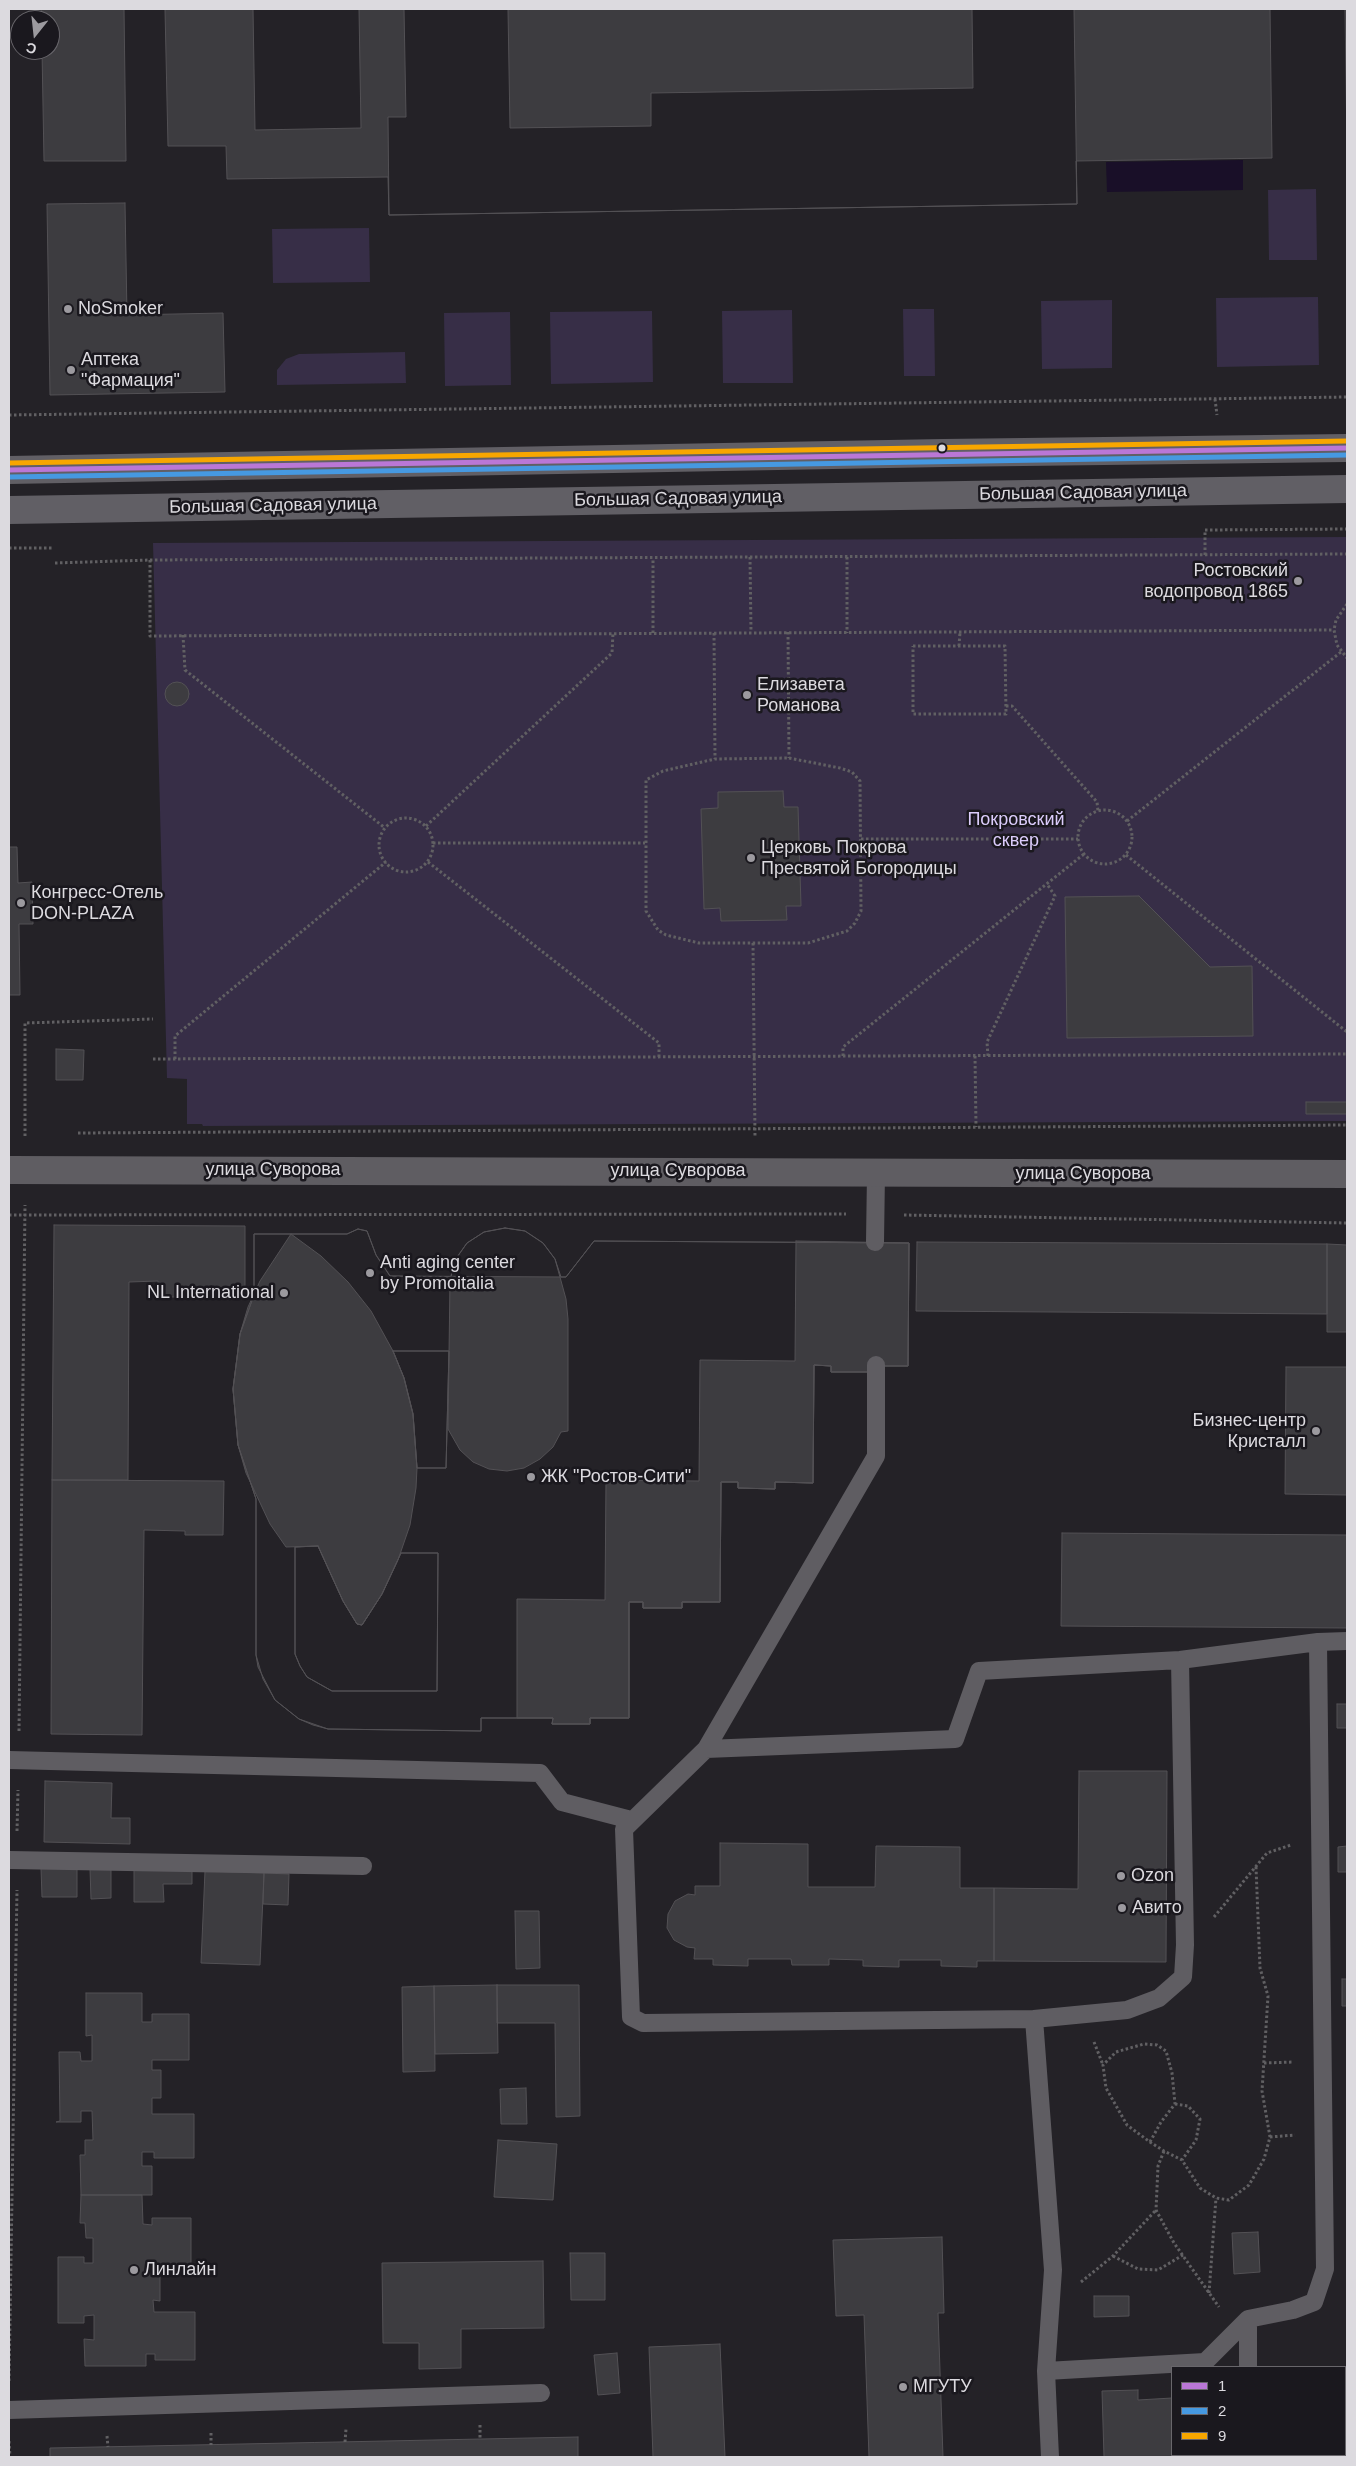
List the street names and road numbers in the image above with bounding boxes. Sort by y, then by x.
street label: Большая Садовая улица [979,480,1187,506]
street label: Большая Садовая улица [574,486,782,512]
street label: Большая Садовая улица [169,493,377,519]
street label: улица Суворова [205,1159,341,1181]
street label: улица Суворова [610,1160,746,1182]
street label: улица Суворова [1015,1163,1151,1185]

